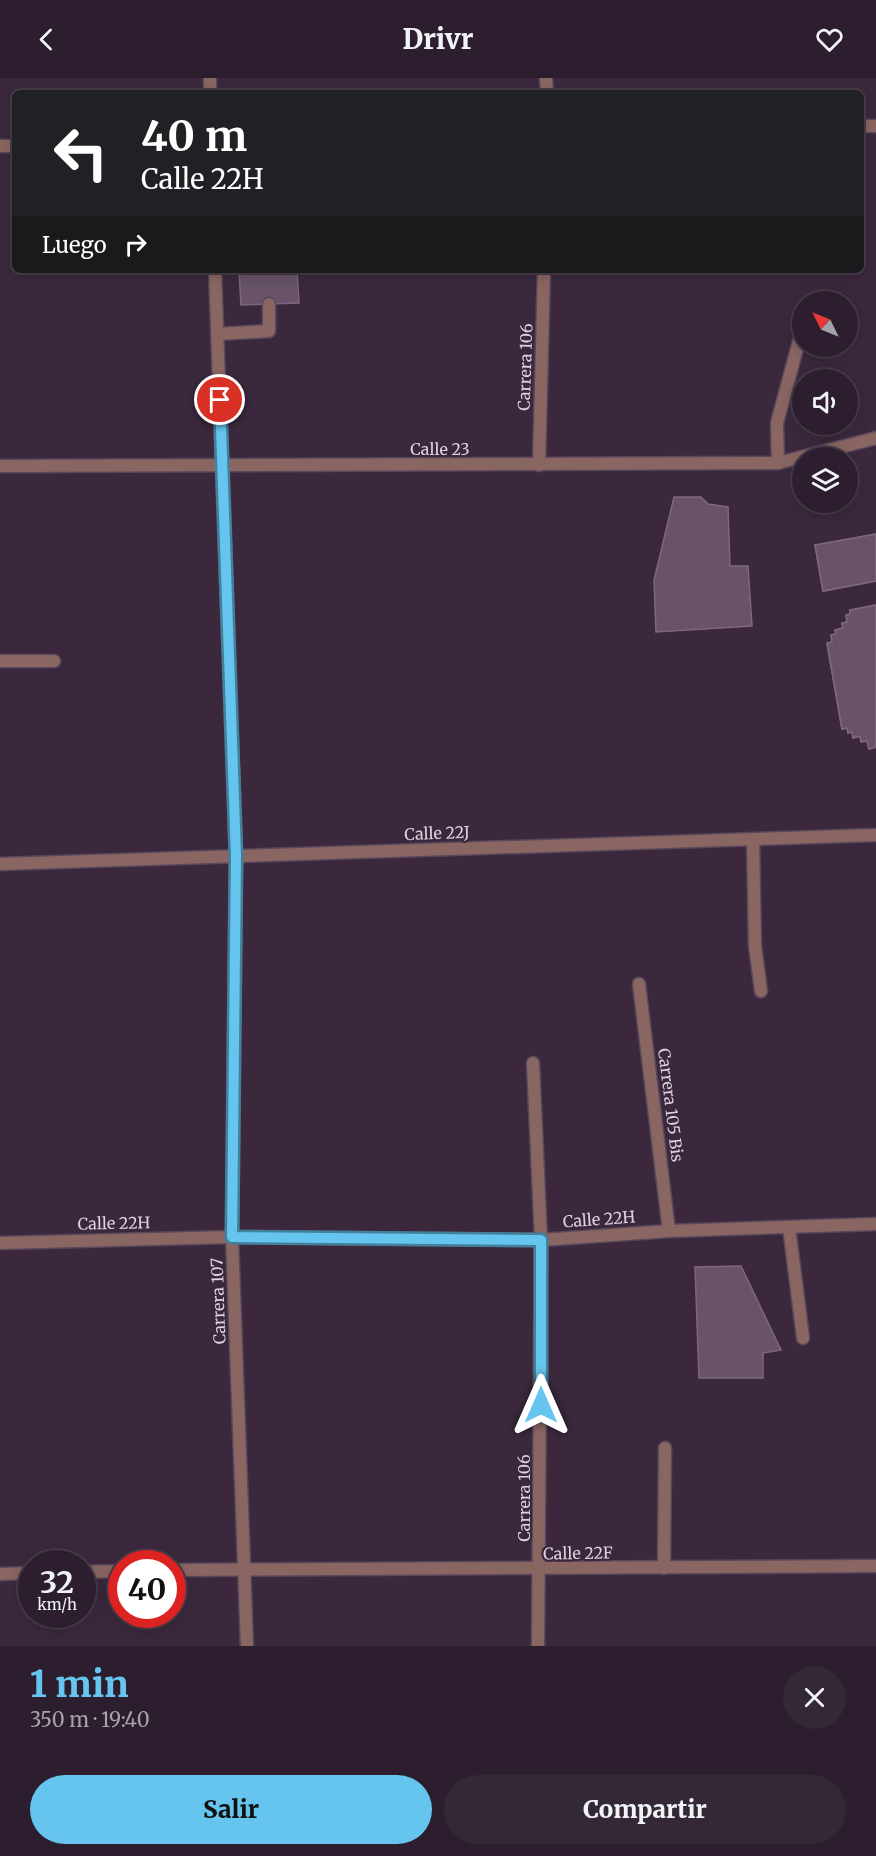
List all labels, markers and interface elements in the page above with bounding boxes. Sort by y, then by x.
text: Drivr [402,22,474,56]
icon: back [30,23,63,56]
icon: heart [813,23,846,56]
text: 40 m [141,110,247,162]
icon: left [42,114,120,192]
text: Calle 22H [141,162,264,196]
icon: right [119,228,152,261]
text: Luego [42,231,107,259]
north arrow [792,291,858,357]
map controls [792,291,858,513]
street label: Carrera 106 [513,323,537,411]
button: sound [792,369,858,435]
pin [194,374,245,425]
icon: arrive [203,383,236,416]
street label: Calle 23 [410,439,470,459]
button: layers [792,447,858,513]
street label: Calle 22J [404,822,470,844]
street label: Carrera 105 Bis [654,1047,688,1163]
street label: Calle 22H [562,1206,636,1232]
street label: Calle 22H [77,1212,151,1234]
street label: Carrera 107 [206,1257,230,1345]
position arrow [509,1373,573,1437]
street label: Carrera 106 [514,1454,534,1542]
street label: Calle 22F [543,1542,613,1564]
speed limit sign: 40 [108,1550,186,1628]
text: 32 [40,1563,74,1601]
text: km/h [37,1595,77,1614]
text: 1 min [30,1662,129,1707]
button: close [783,1666,846,1729]
text: 350 m · 19:40 [30,1707,150,1732]
button: Salir [30,1775,432,1844]
button: Compartir [444,1775,846,1844]

